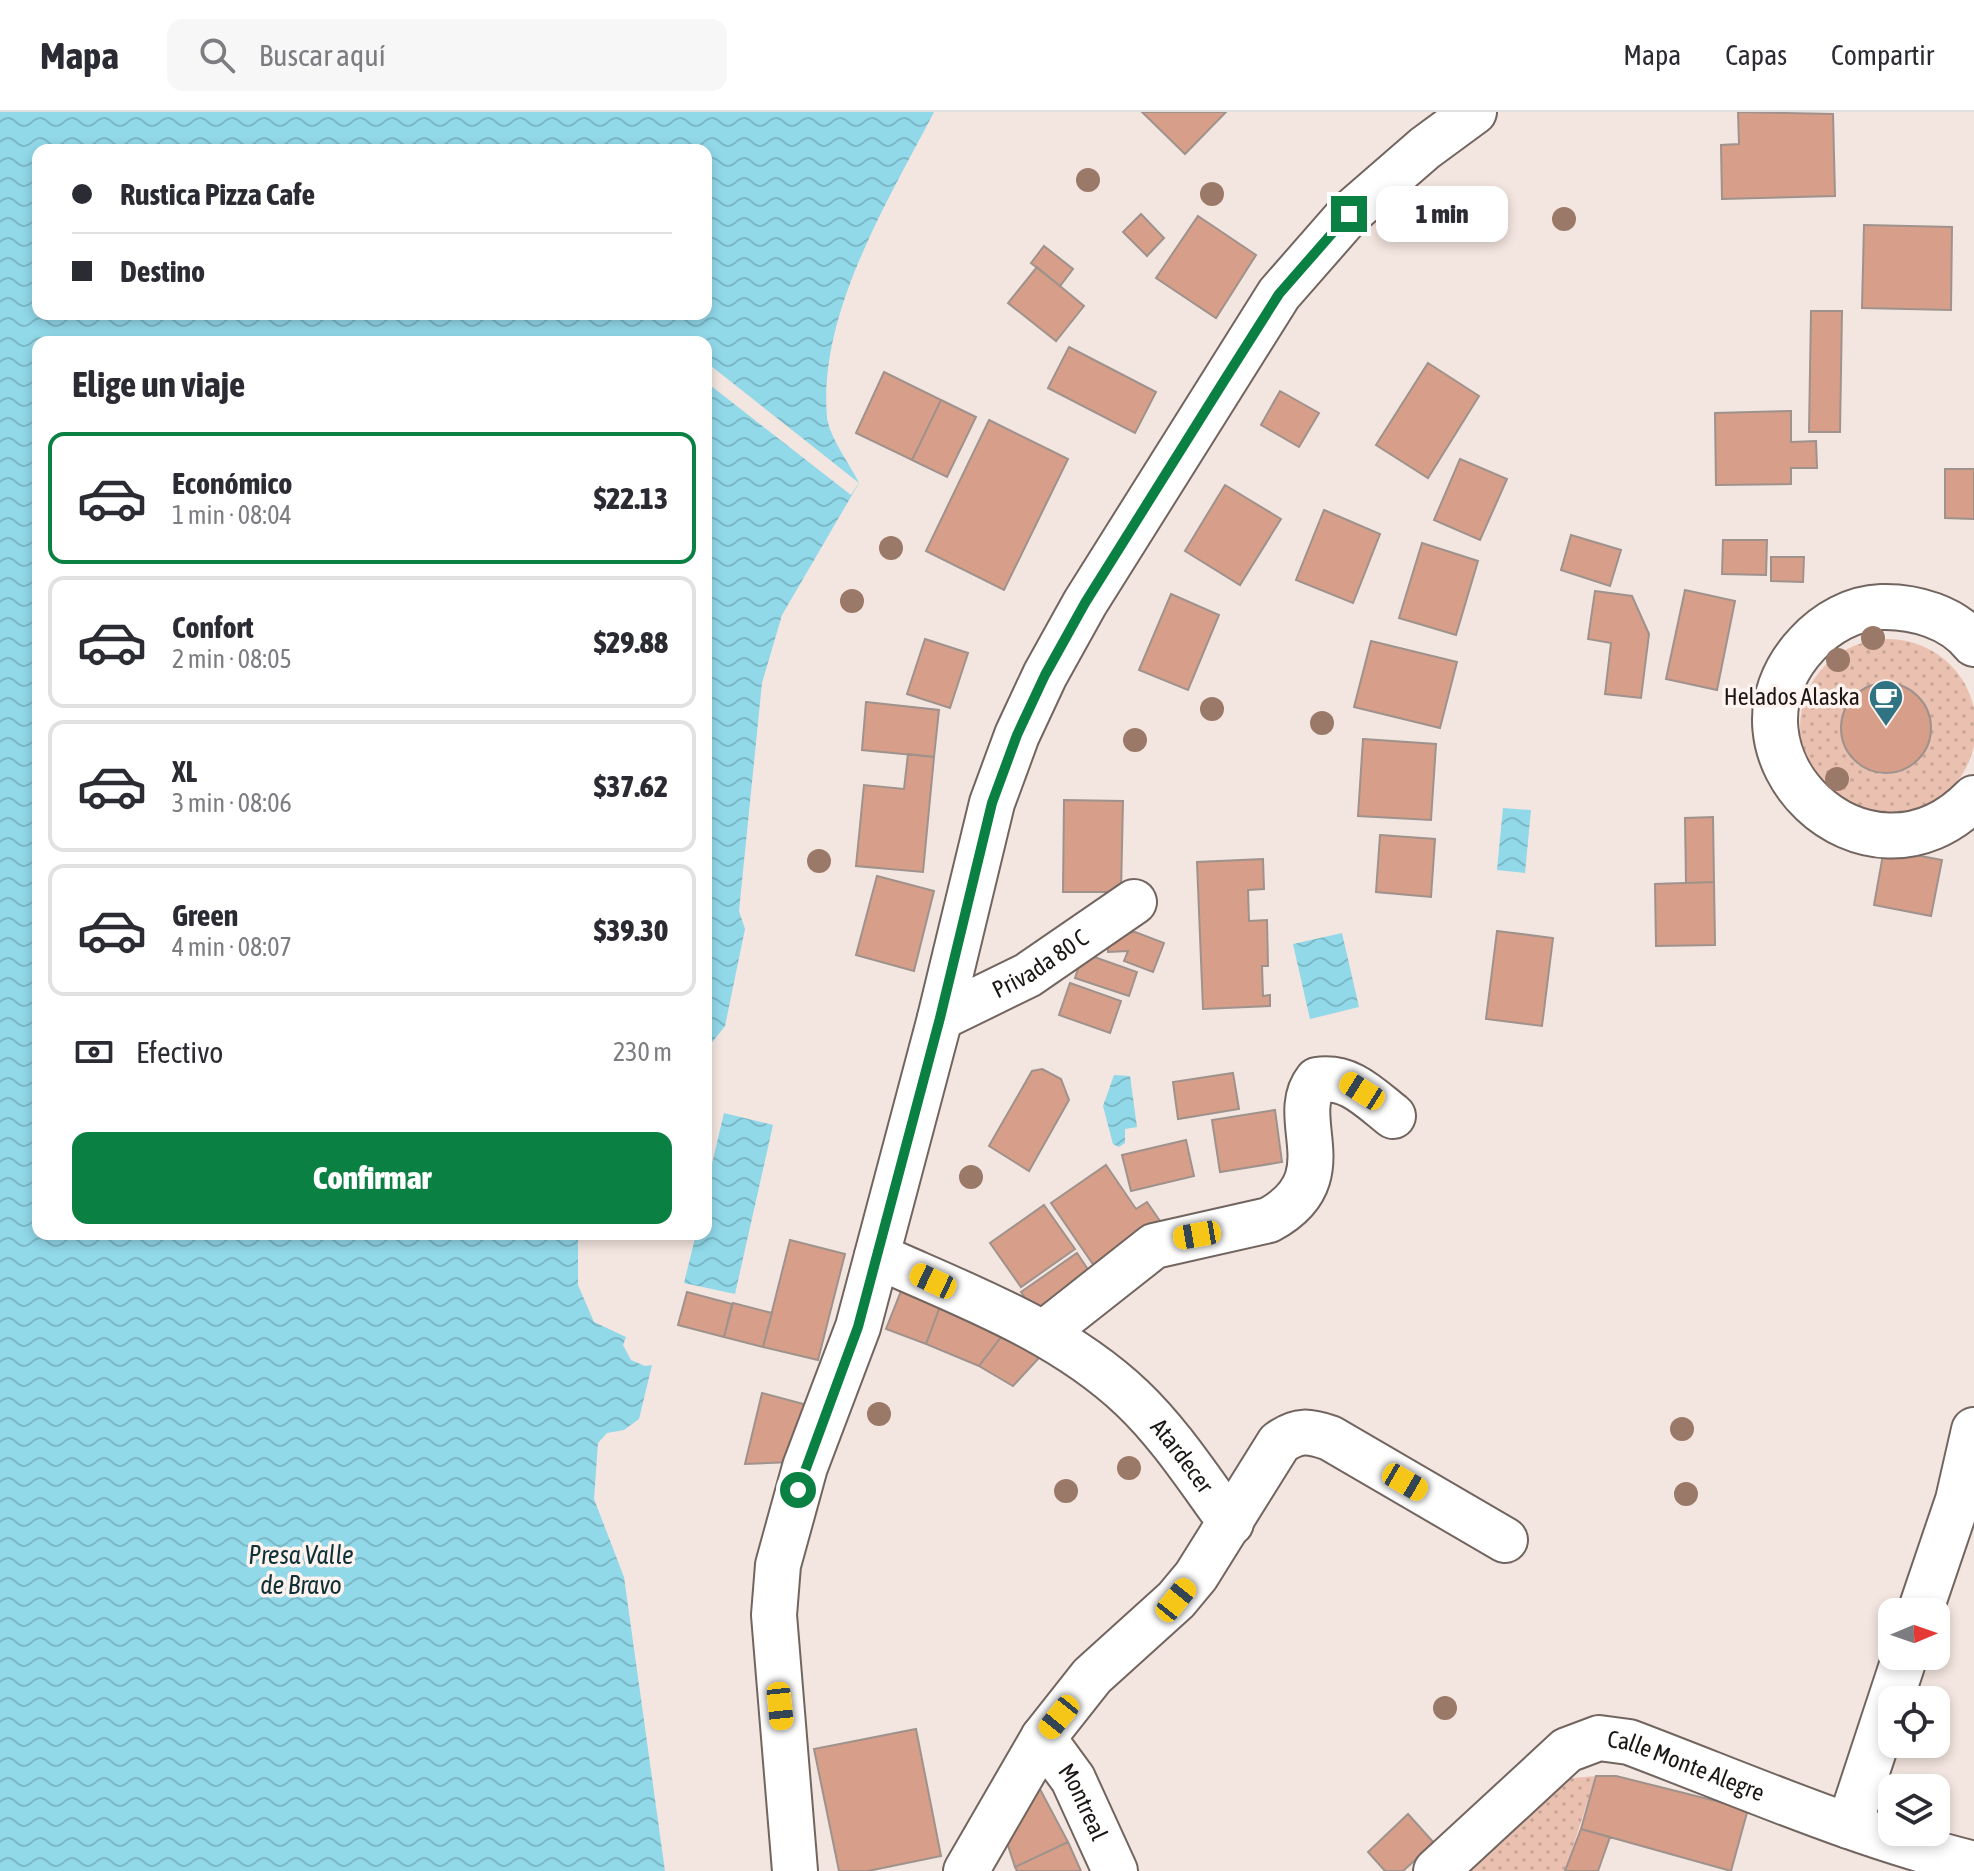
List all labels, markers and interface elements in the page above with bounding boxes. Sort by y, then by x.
search box [167,19,727,91]
icon: search [195,33,239,77]
text: Mapa [40,34,119,77]
text: Buscar aquí [259,38,386,72]
text: Mapa [1623,39,1681,71]
text: Capas [1725,39,1787,71]
text: Compartir [1831,39,1934,71]
text: Rustica Pizza Cafe [120,177,315,211]
callout: 1 min [1377,186,1509,242]
route end [1331,196,1367,232]
text: 1 min [1415,199,1469,229]
text: Destino [120,254,205,288]
text: Elige un viaje [72,363,245,405]
icon: car [76,462,148,534]
text: Económico [172,466,292,500]
text: $22.13 [594,481,668,515]
text: 1 min · 08:04 [172,500,292,530]
icon: car [76,606,148,678]
text: Confort [172,610,254,644]
text: $29.88 [594,625,668,659]
text: 2 min · 08:05 [172,644,292,674]
cafe icon: Helados Alaska [1867,678,1905,728]
place label: Helados Alaska [1724,683,1860,710]
icon: car [76,750,148,822]
text: XL [172,754,197,788]
text: $37.62 [594,769,668,803]
text: 3 min · 08:06 [172,788,292,818]
icon: car [76,894,148,966]
text: Green [172,898,238,932]
text: $39.30 [594,913,668,947]
street label: Privada 80 C [988,924,1093,1003]
text: 4 min · 08:07 [172,932,292,962]
icon: cash [72,1030,116,1074]
text: Efectivo [136,1035,223,1069]
text: 230 m [613,1037,672,1067]
car [1335,1068,1389,1114]
button: Confirmar [72,1132,672,1224]
car [1171,1219,1223,1251]
car [906,1260,960,1302]
street label: Atardecer [1145,1413,1219,1499]
car [1378,1460,1432,1504]
route start [780,1472,816,1508]
water label: Presa Valle de Bravo [248,1540,354,1600]
car [1152,1574,1200,1626]
north arrow [1878,1598,1950,1670]
map controls [1878,1598,1950,1846]
car [766,1681,794,1731]
button: locate [1878,1686,1950,1758]
car [1035,1691,1083,1743]
street label: Calle Monte Alegre [1606,1725,1768,1806]
street label: Montreal [1053,1758,1113,1845]
button: layers [1878,1774,1950,1846]

